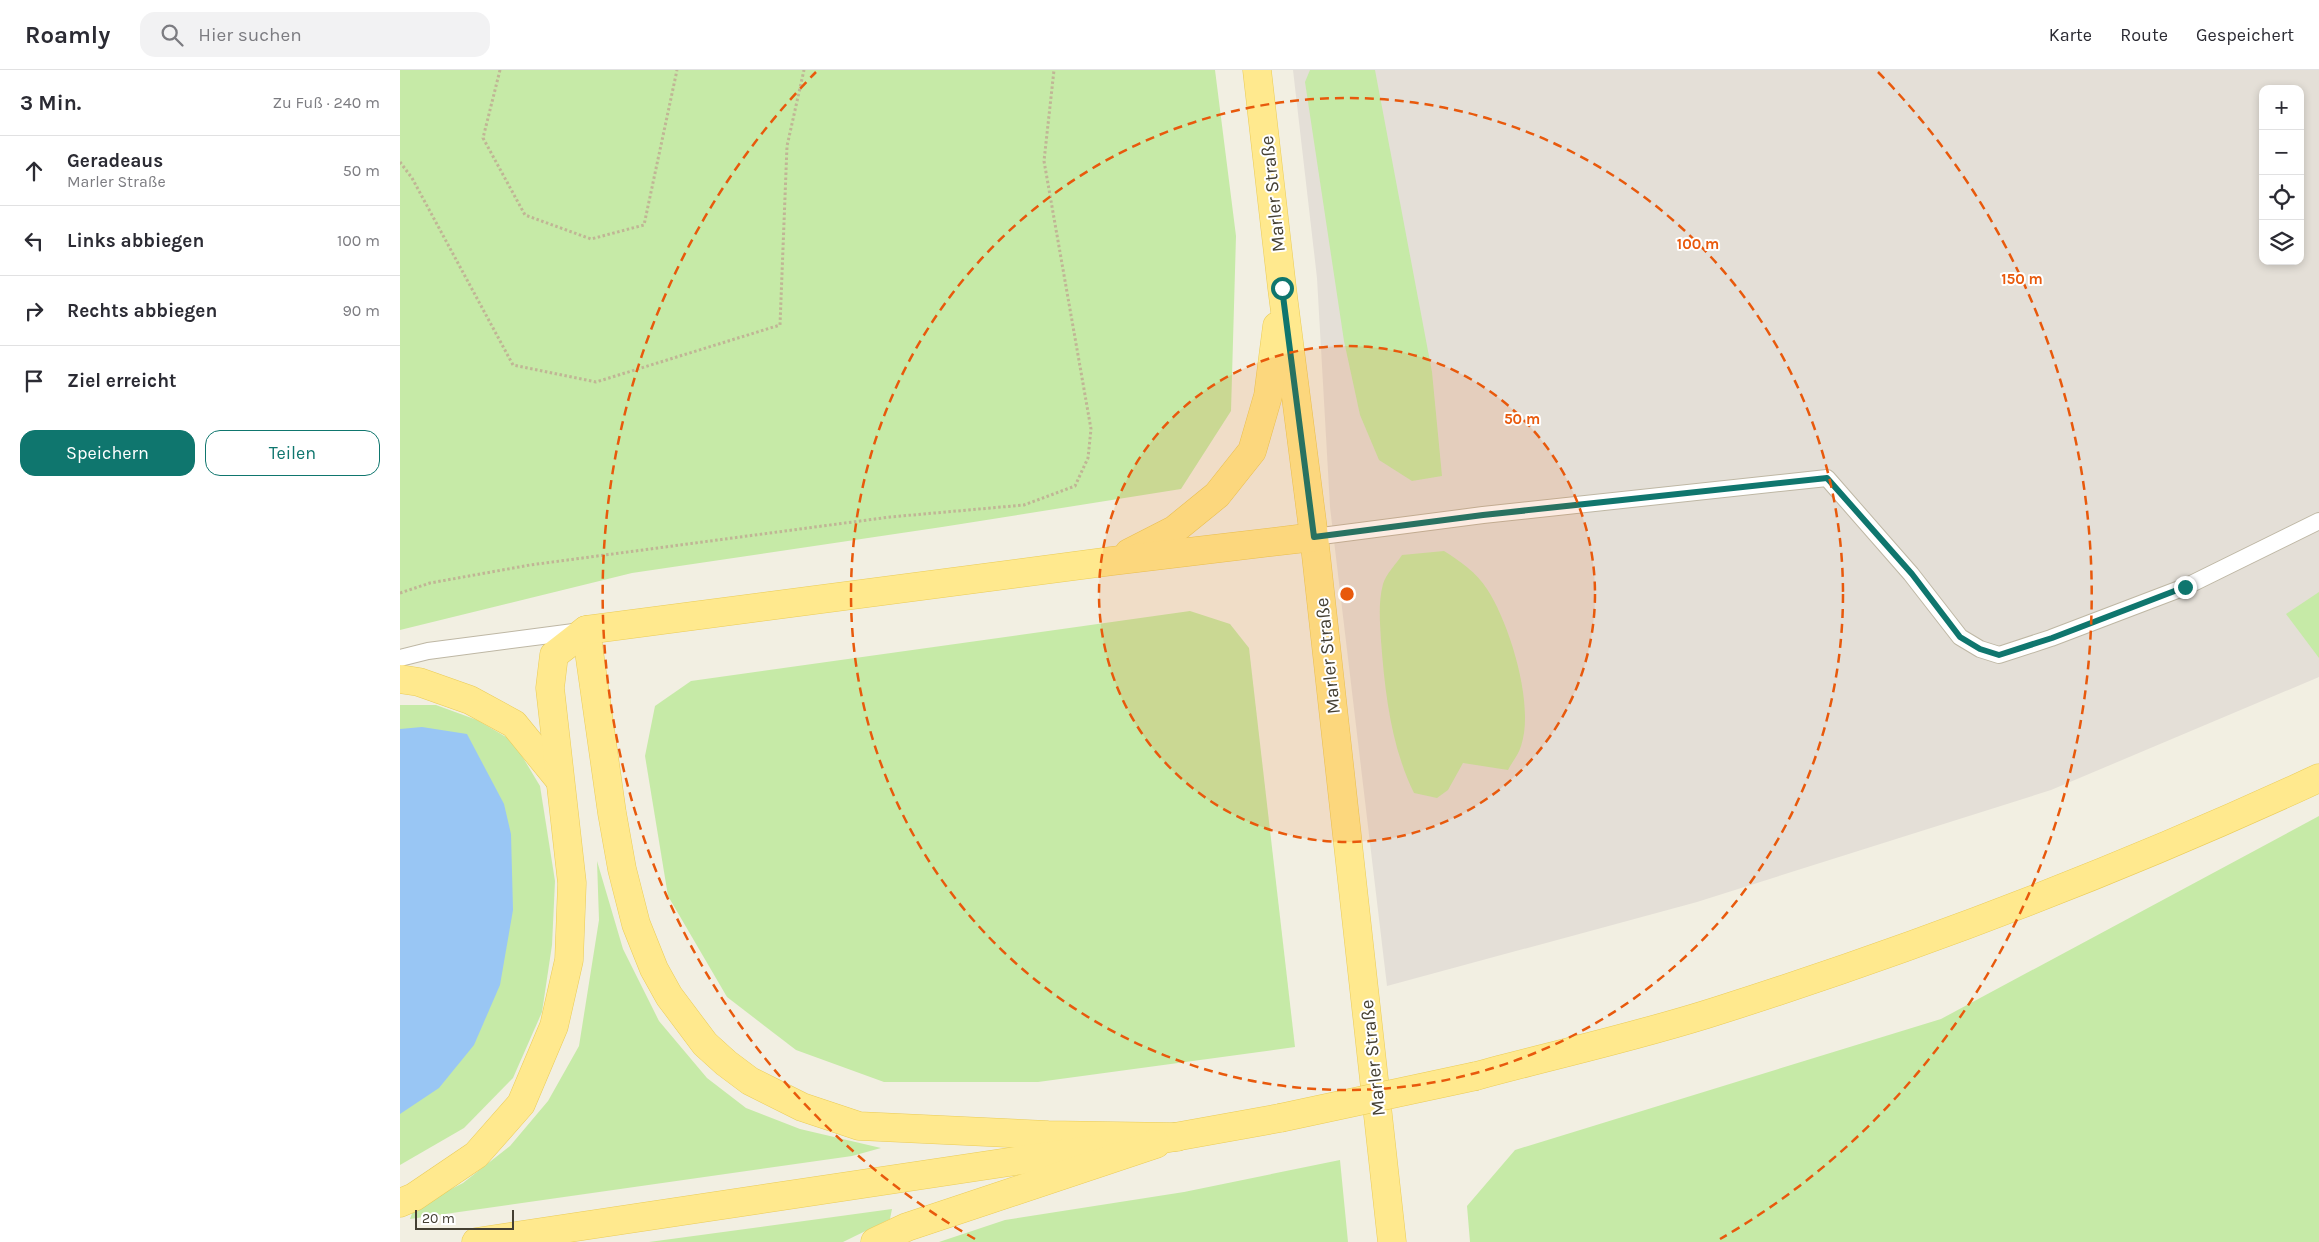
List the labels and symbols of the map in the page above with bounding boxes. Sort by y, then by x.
street label: Marler Straße [1256,134,1290,253]
text: 100 m [1677,235,1719,253]
text: 150 m [2001,270,2043,288]
route start [1271,277,1294,300]
text: 50 m [1504,410,1540,428]
route end [2174,576,2197,599]
centre of rings [1338,585,1356,603]
street label: Marler Straße [1311,596,1345,715]
street label: Marler Straße [1356,998,1390,1117]
scale bar [415,1207,514,1230]

